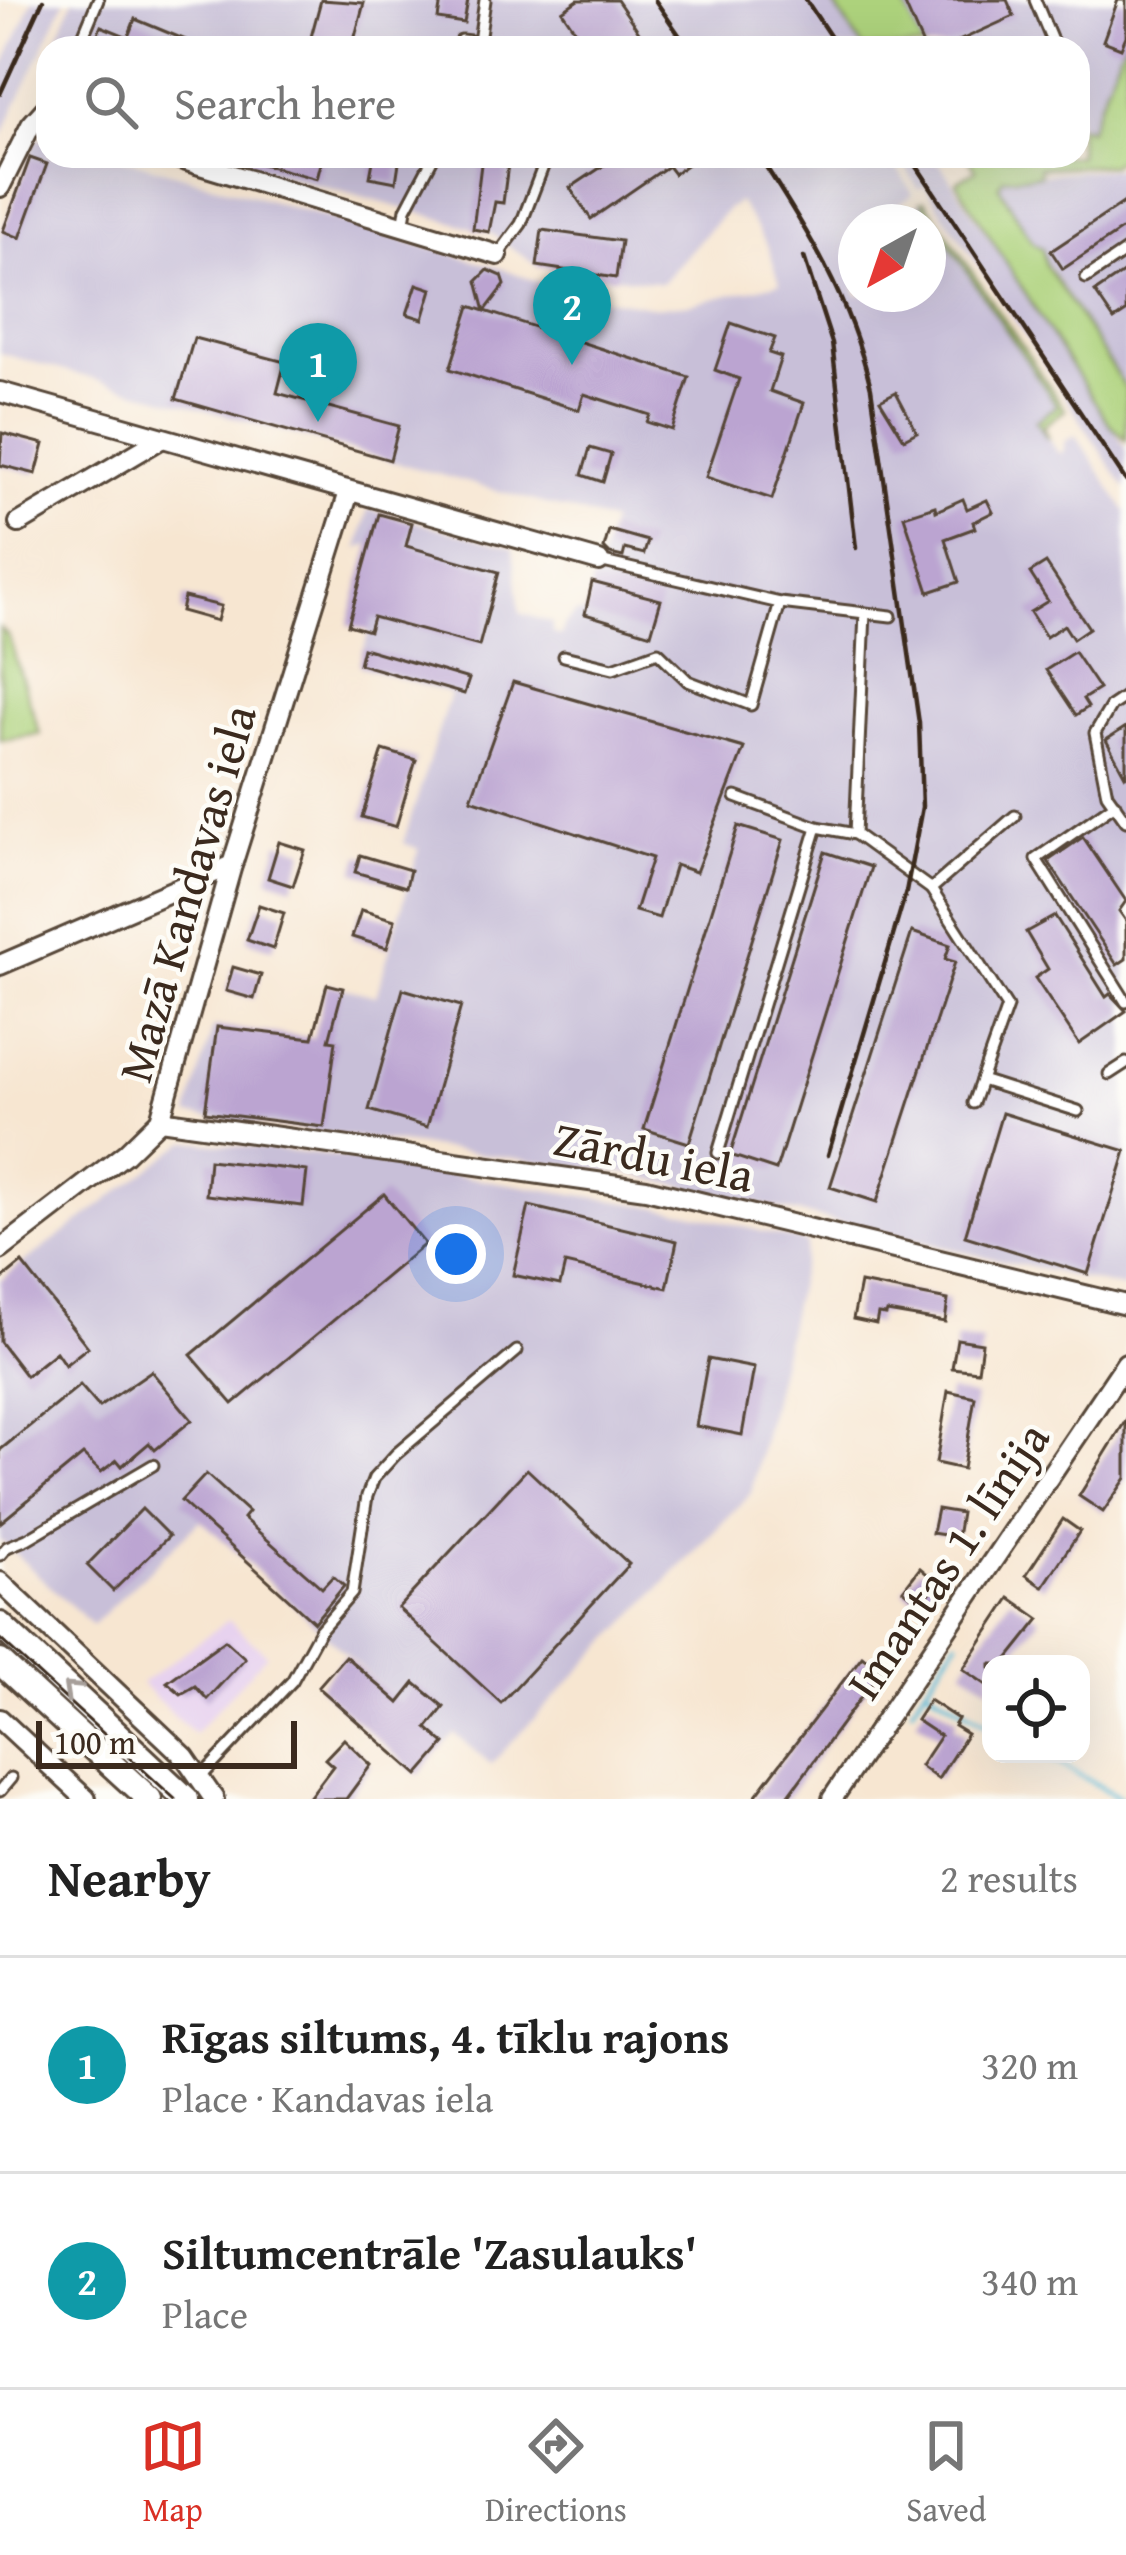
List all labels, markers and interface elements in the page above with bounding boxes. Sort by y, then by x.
search box [36,36,1090,168]
icon: search [78,69,144,135]
text: Search here [174,70,396,135]
north arrow [838,204,946,312]
pin: 2 [533,266,611,365]
pin: 1 [279,323,357,422]
street label: Mazā Kandavas iela [98,696,274,1090]
street label: Zārdu iela [548,1102,760,1210]
your location [426,1224,486,1284]
street label: Imantas 1. līnija [828,1407,1066,1713]
map controls [982,1655,1090,1763]
button: locate [982,1655,1090,1763]
one-way arrow [63,1683,84,1704]
scale bar [36,1715,297,1768]
text: 100 m [54,1718,136,1766]
text: Nearby [48,1840,211,1915]
text: 2 results [940,1849,1078,1906]
text: Rīgas siltums, 4. tīklu rajons [162,2004,729,2069]
text: 1 [77,2036,97,2093]
text: 320 m [981,2036,1078,2093]
text: Place · Kandavas iela [162,2069,493,2126]
text: Siltumcentrāle 'Zasulauks' [162,2220,697,2285]
text: 2 [77,2252,97,2309]
text: 340 m [981,2252,1078,2309]
text: Place [162,2285,248,2342]
tab: Map [140,2413,206,2533]
tab: Directions [485,2413,627,2533]
tab: Saved [906,2413,986,2533]

